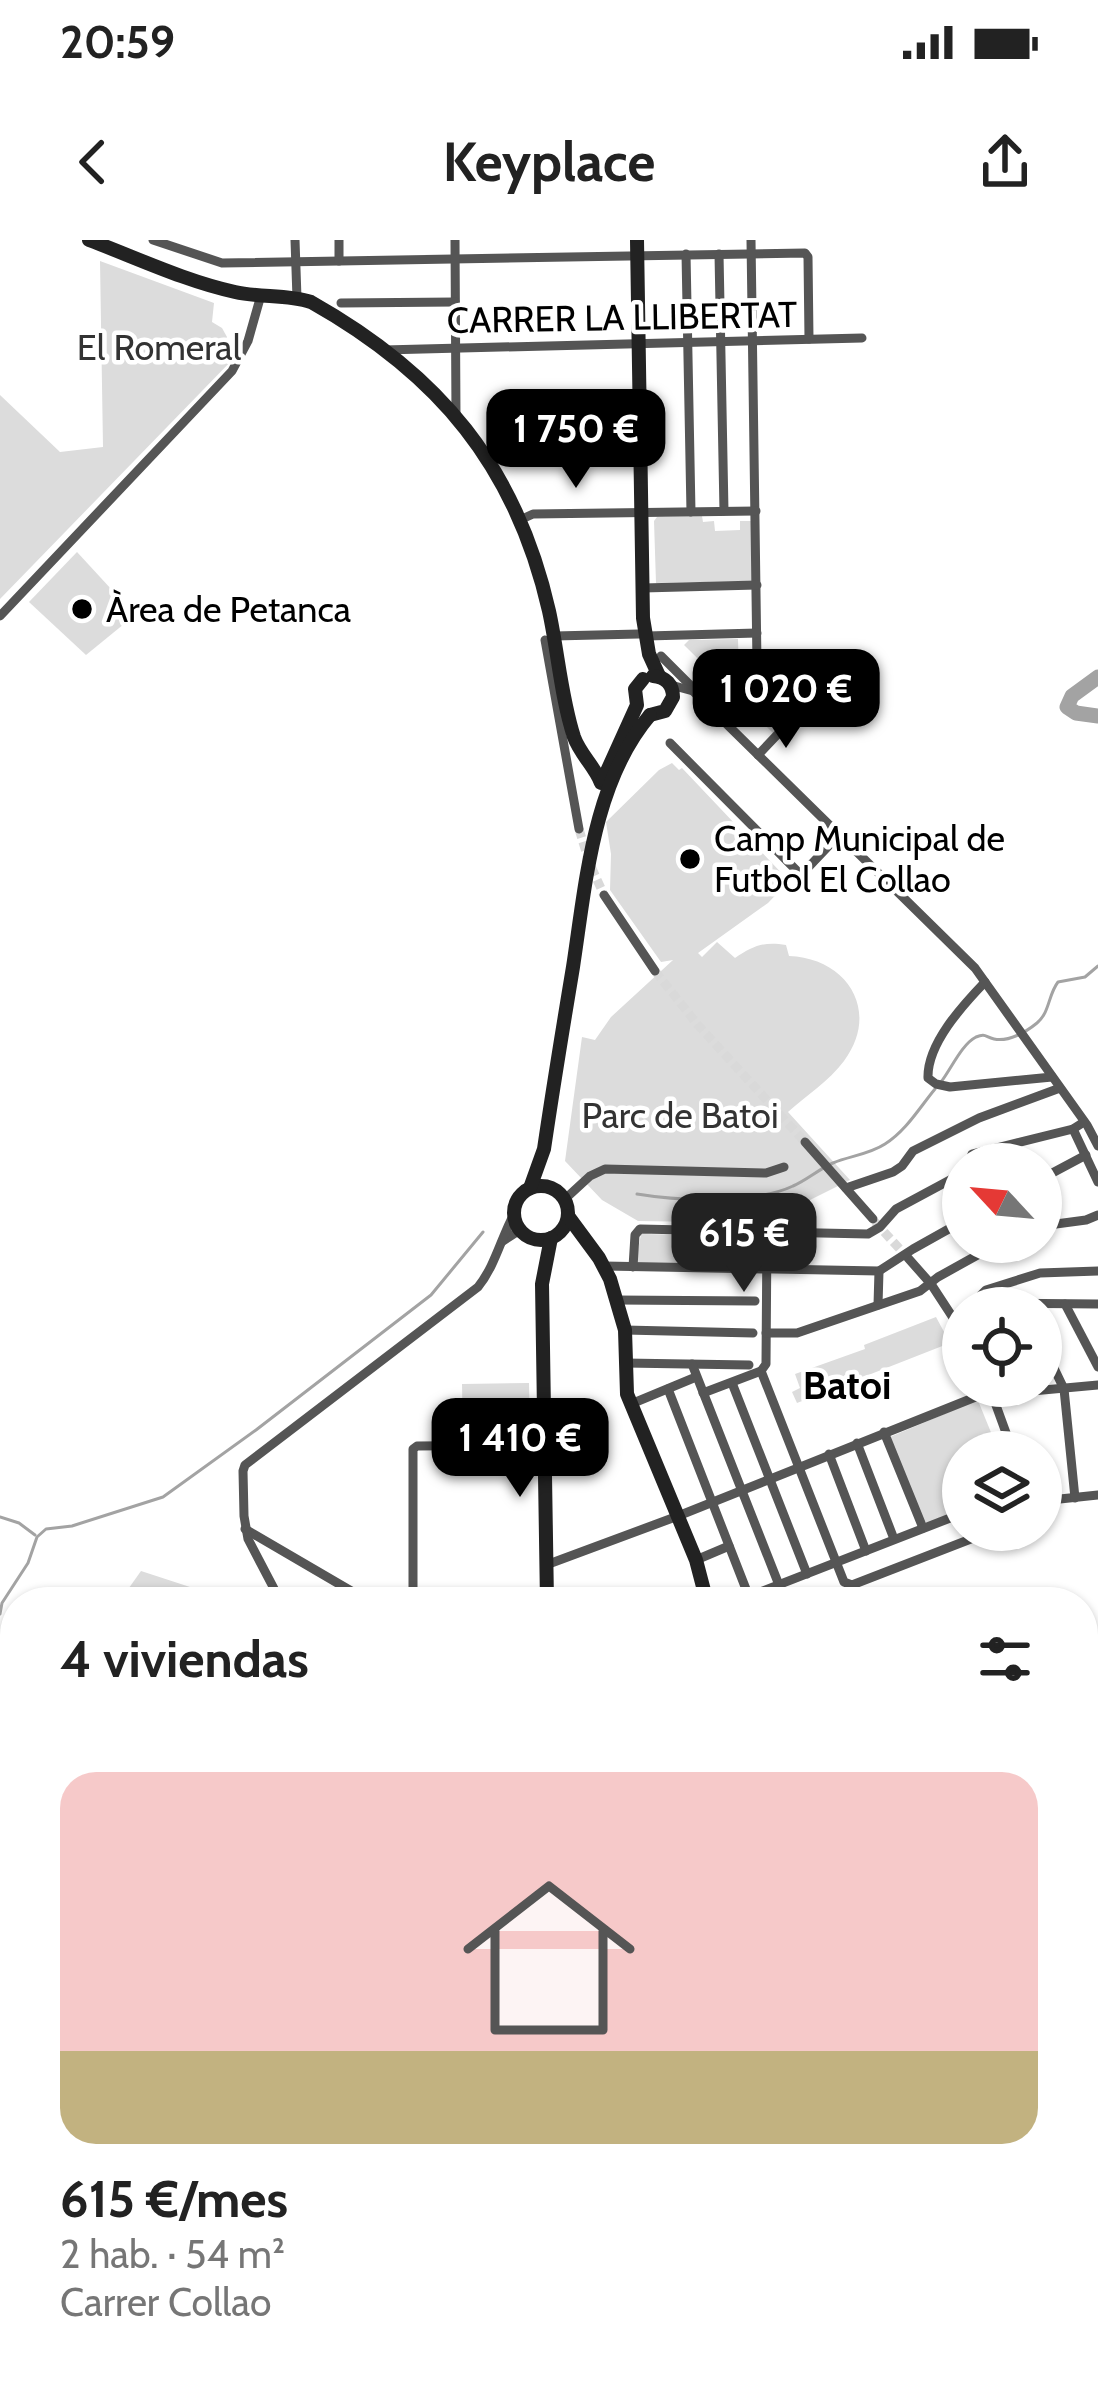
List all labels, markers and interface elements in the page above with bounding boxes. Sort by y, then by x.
text: 20:59 [60,15,175,69]
icon: back [60,129,126,195]
text: Keyplace [443,129,655,195]
icon: share [972,129,1038,195]
street label: CARRER LA LLIBERTAT [446,292,798,342]
park label: El Romeral [77,325,242,369]
pin: 1 750 € [465,389,687,491]
text: 1 750 € [513,404,639,452]
place label: Àrea de Petanca [106,587,351,631]
marker: Àrea de Petanca [69,596,95,622]
pin: 1 020 € [675,649,897,751]
text: 1 020 € [720,664,852,712]
place label: Camp Municipal de Futbol El Collao [714,816,1005,901]
marker: Camp Municipal de Futbol El Collao [677,846,703,872]
park label: Parc de Batoi [581,1093,779,1137]
north arrow [942,1143,1062,1263]
map controls [942,1143,1062,1551]
pin: 615 € [660,1193,828,1295]
text: 615 € [698,1208,790,1256]
button: locate [942,1287,1062,1407]
district label: Batoi [803,1361,891,1409]
pin: 1 410 € [409,1398,631,1500]
text: 1 410 € [459,1413,581,1461]
button: layers [942,1431,1062,1551]
icon: filters [972,1626,1038,1692]
text: 4 viviendas [60,1628,309,1690]
icon: home [441,1850,657,2066]
text: 615 €/mes [60,2168,288,2230]
text: 2 hab. · 54 m² [60,2230,285,2278]
text: Carrer Collao [60,2278,271,2326]

